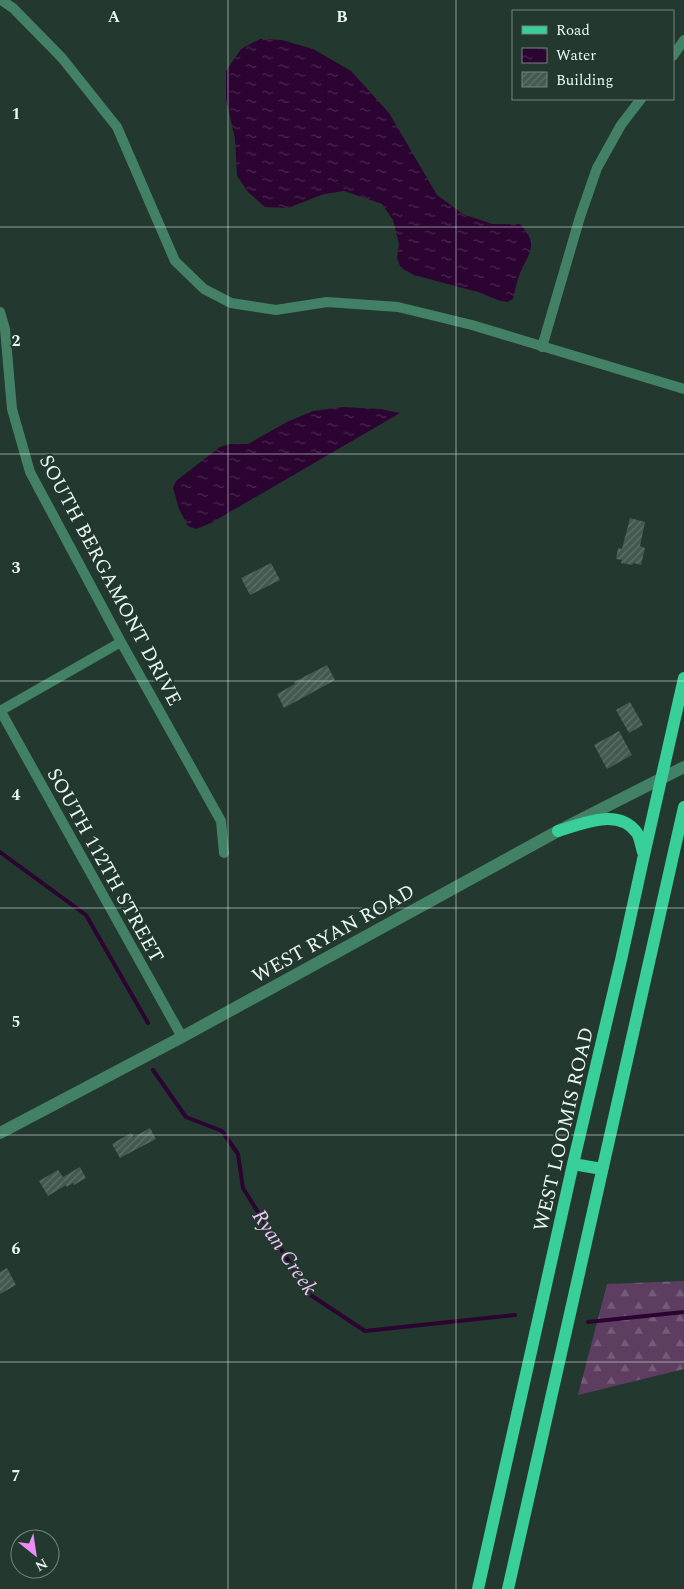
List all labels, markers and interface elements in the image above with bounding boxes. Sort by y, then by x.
text: A [108,5,121,29]
text: B [336,5,348,29]
legend [512,10,674,100]
text: Road [556,19,590,42]
text: Water [556,44,596,67]
text: Building [556,69,613,92]
text: 1 [12,102,20,126]
text: 2 [12,329,21,353]
street label: SOUTH BERGAMONT DRIVE [31,449,189,711]
text: 3 [12,556,21,580]
street label: SOUTH 112TH STREET [39,762,171,969]
text: 4 [12,783,21,807]
street label: WEST RYAN ROAD [246,877,421,991]
text: 5 [12,1010,20,1034]
street label: WEST LOOMIS ROAD [526,1024,602,1234]
water label: Ryan Creek [243,1203,325,1302]
text: 6 [12,1237,21,1261]
text: 7 [12,1464,21,1488]
north arrow [10,1529,60,1579]
text: N [31,1553,51,1577]

